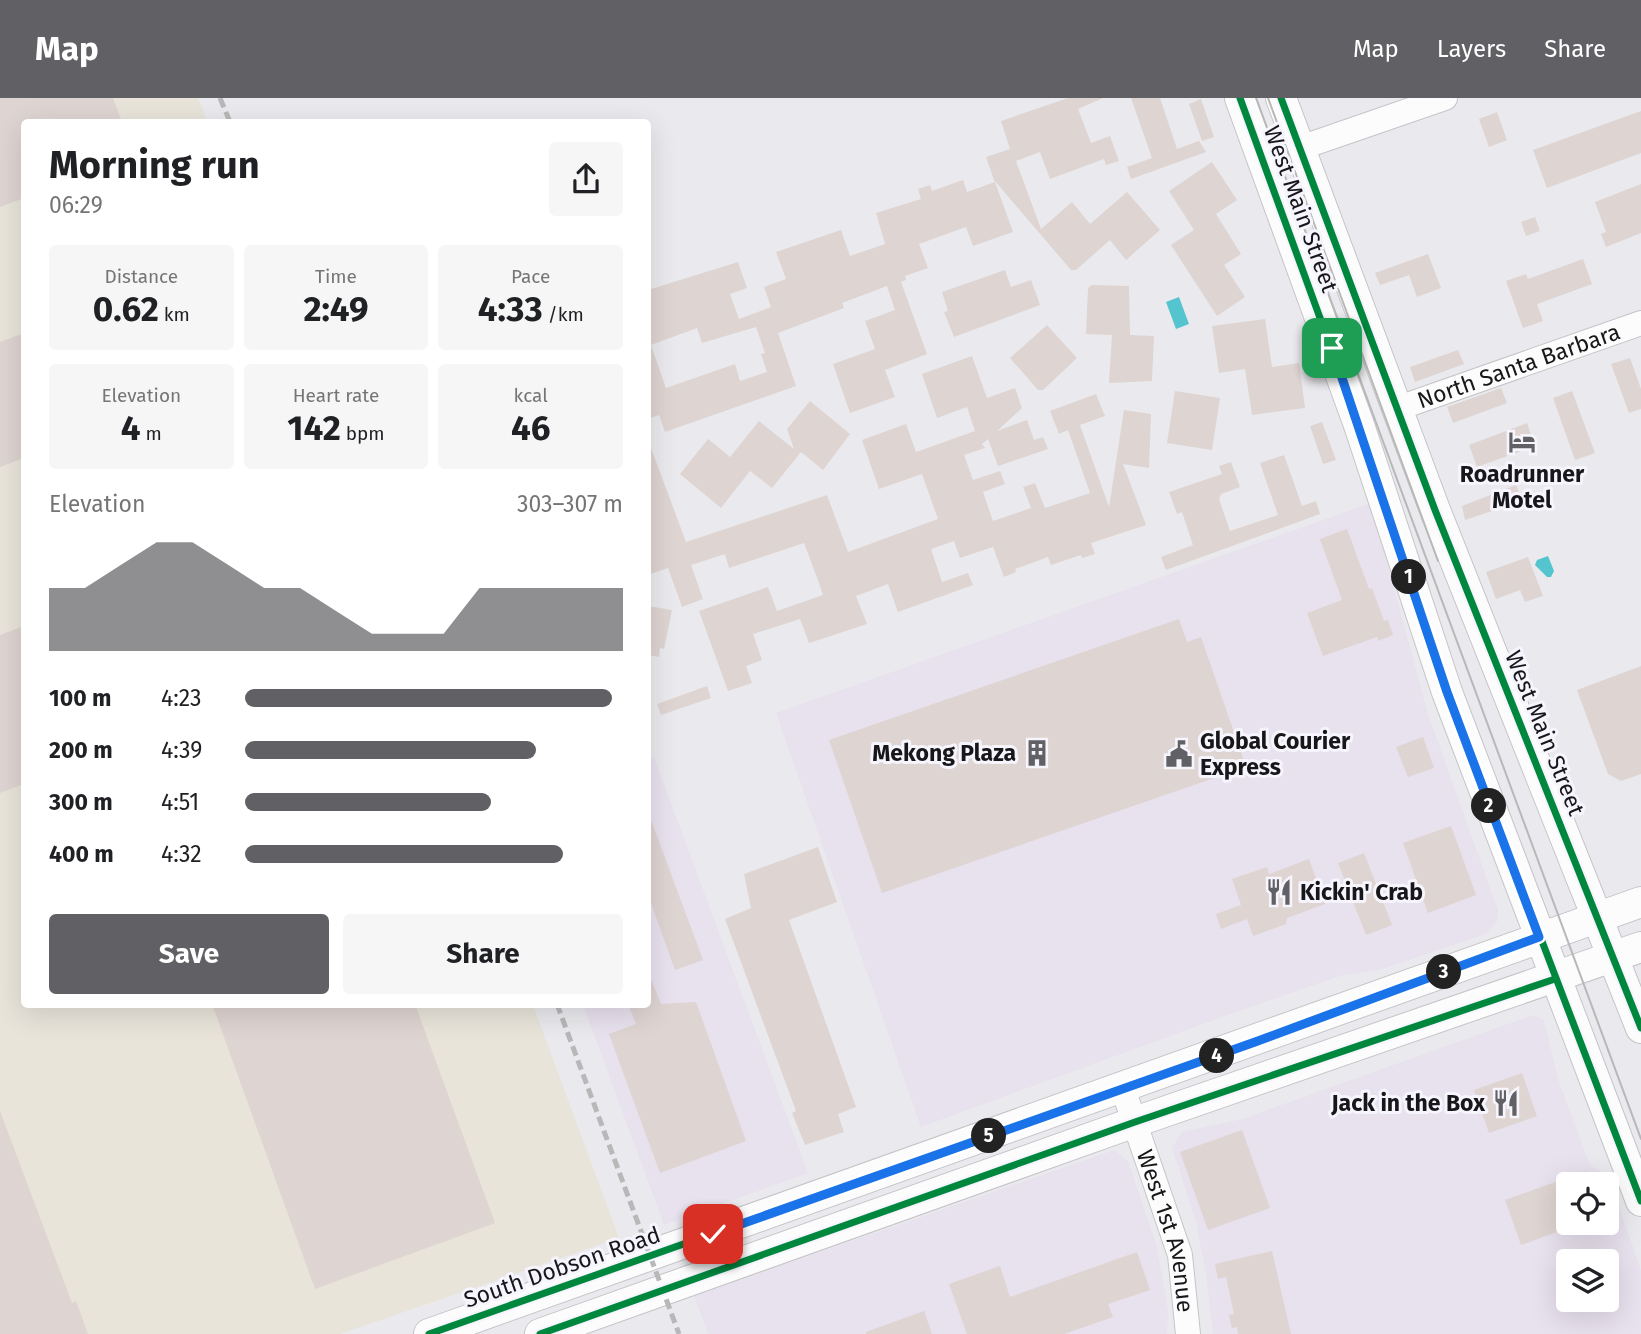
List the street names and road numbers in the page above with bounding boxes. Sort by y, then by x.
street label: West Main Street [1258,122,1344,297]
street label: North Santa Barbara [1413,317,1624,414]
street label: West Main Street [1499,646,1591,820]
street label: West 1st Avenue [1131,1146,1200,1314]
street label: South Dobson Road [460,1220,664,1314]

